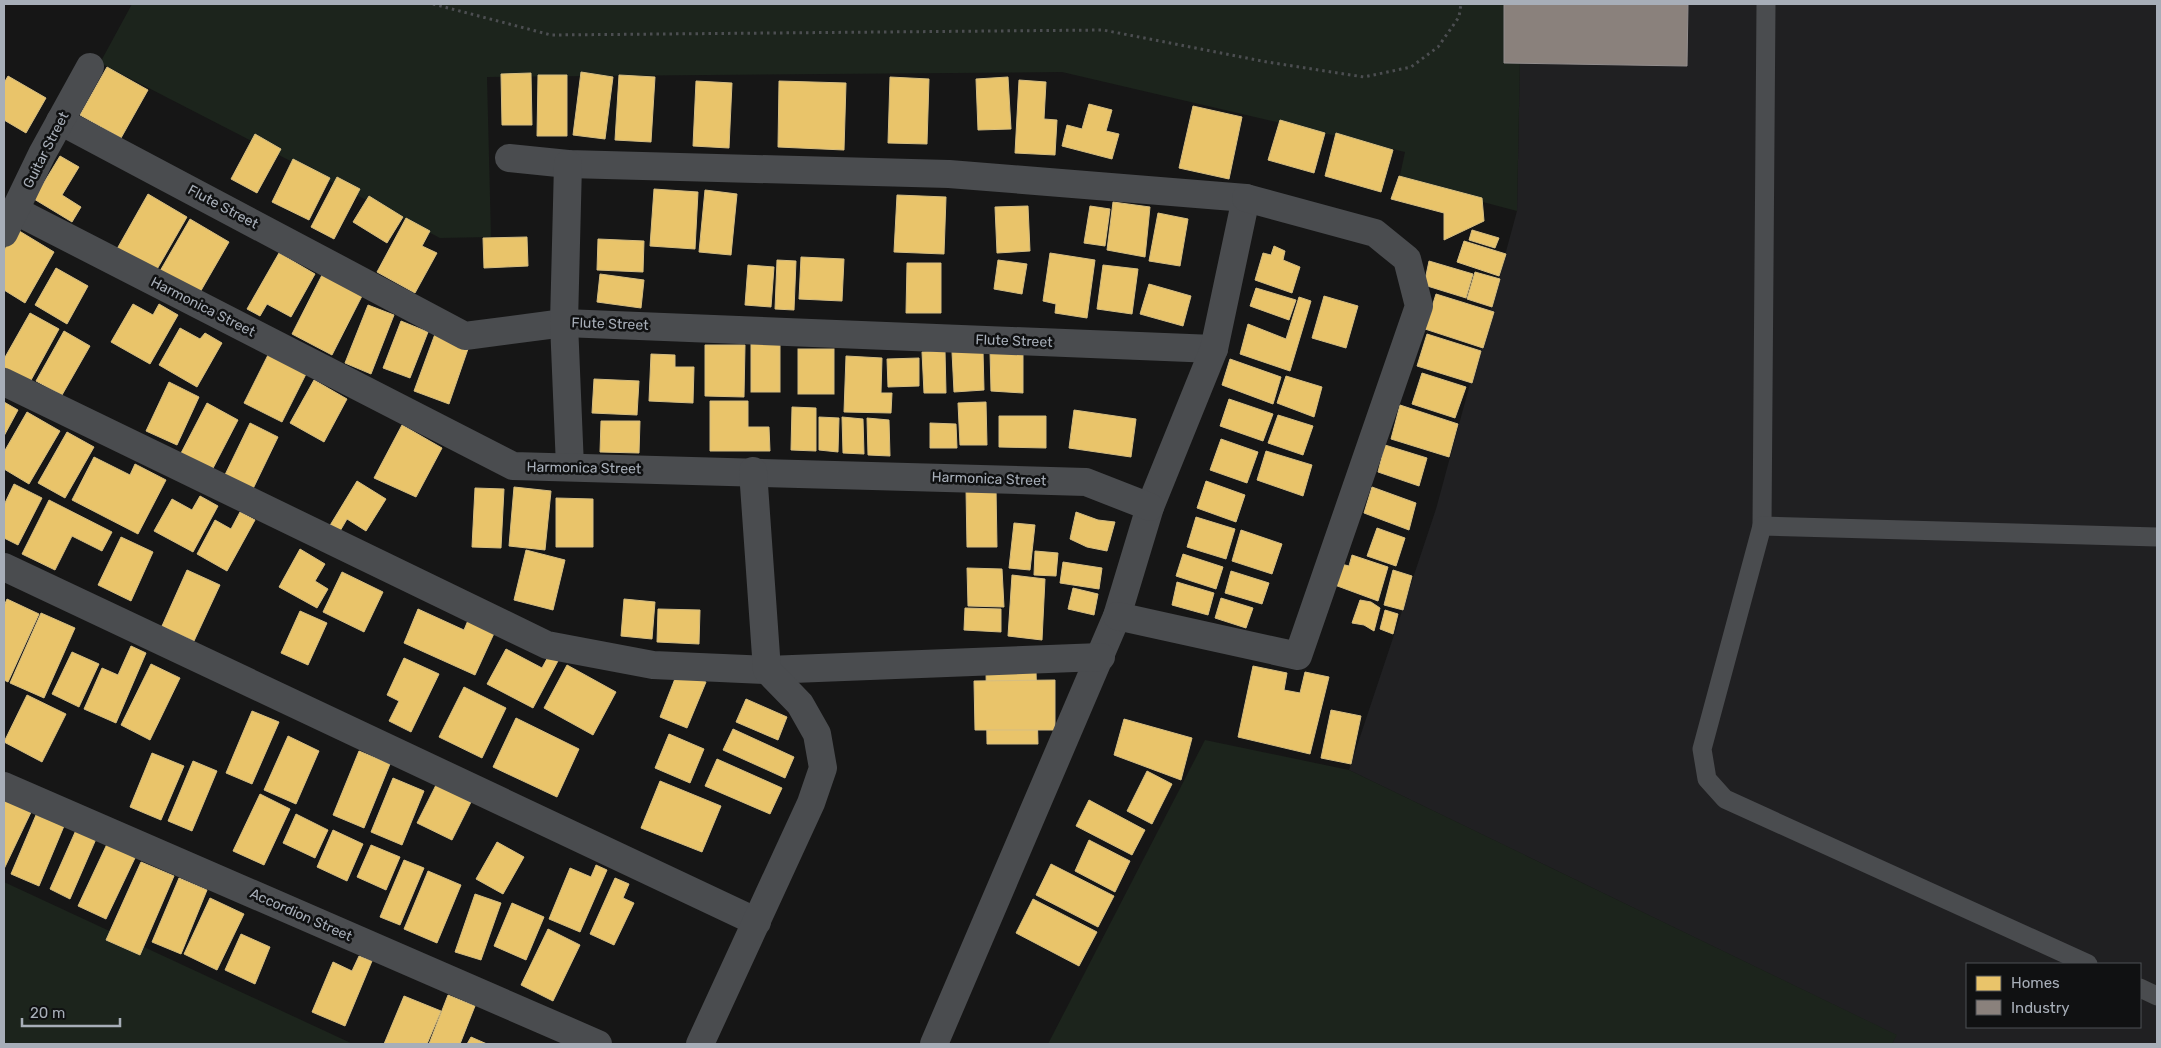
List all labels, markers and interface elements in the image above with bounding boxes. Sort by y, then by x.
street label: Guitar Street [19,108,73,191]
street label: Flute Street [185,181,262,233]
street label: Harmonica Street [148,273,258,341]
street label: Flute Street [571,314,649,334]
street label: Flute Street [975,331,1053,351]
street label: Harmonica Street [526,458,642,478]
street label: Harmonica Street [931,469,1047,490]
street label: Accordion Street [247,885,355,945]
legend [1966,963,2141,1028]
text: Homes [2011,974,2060,992]
scale bar [22,996,120,1028]
text: Industry [2011,999,2070,1017]
text: 20 m [30,1004,65,1022]

